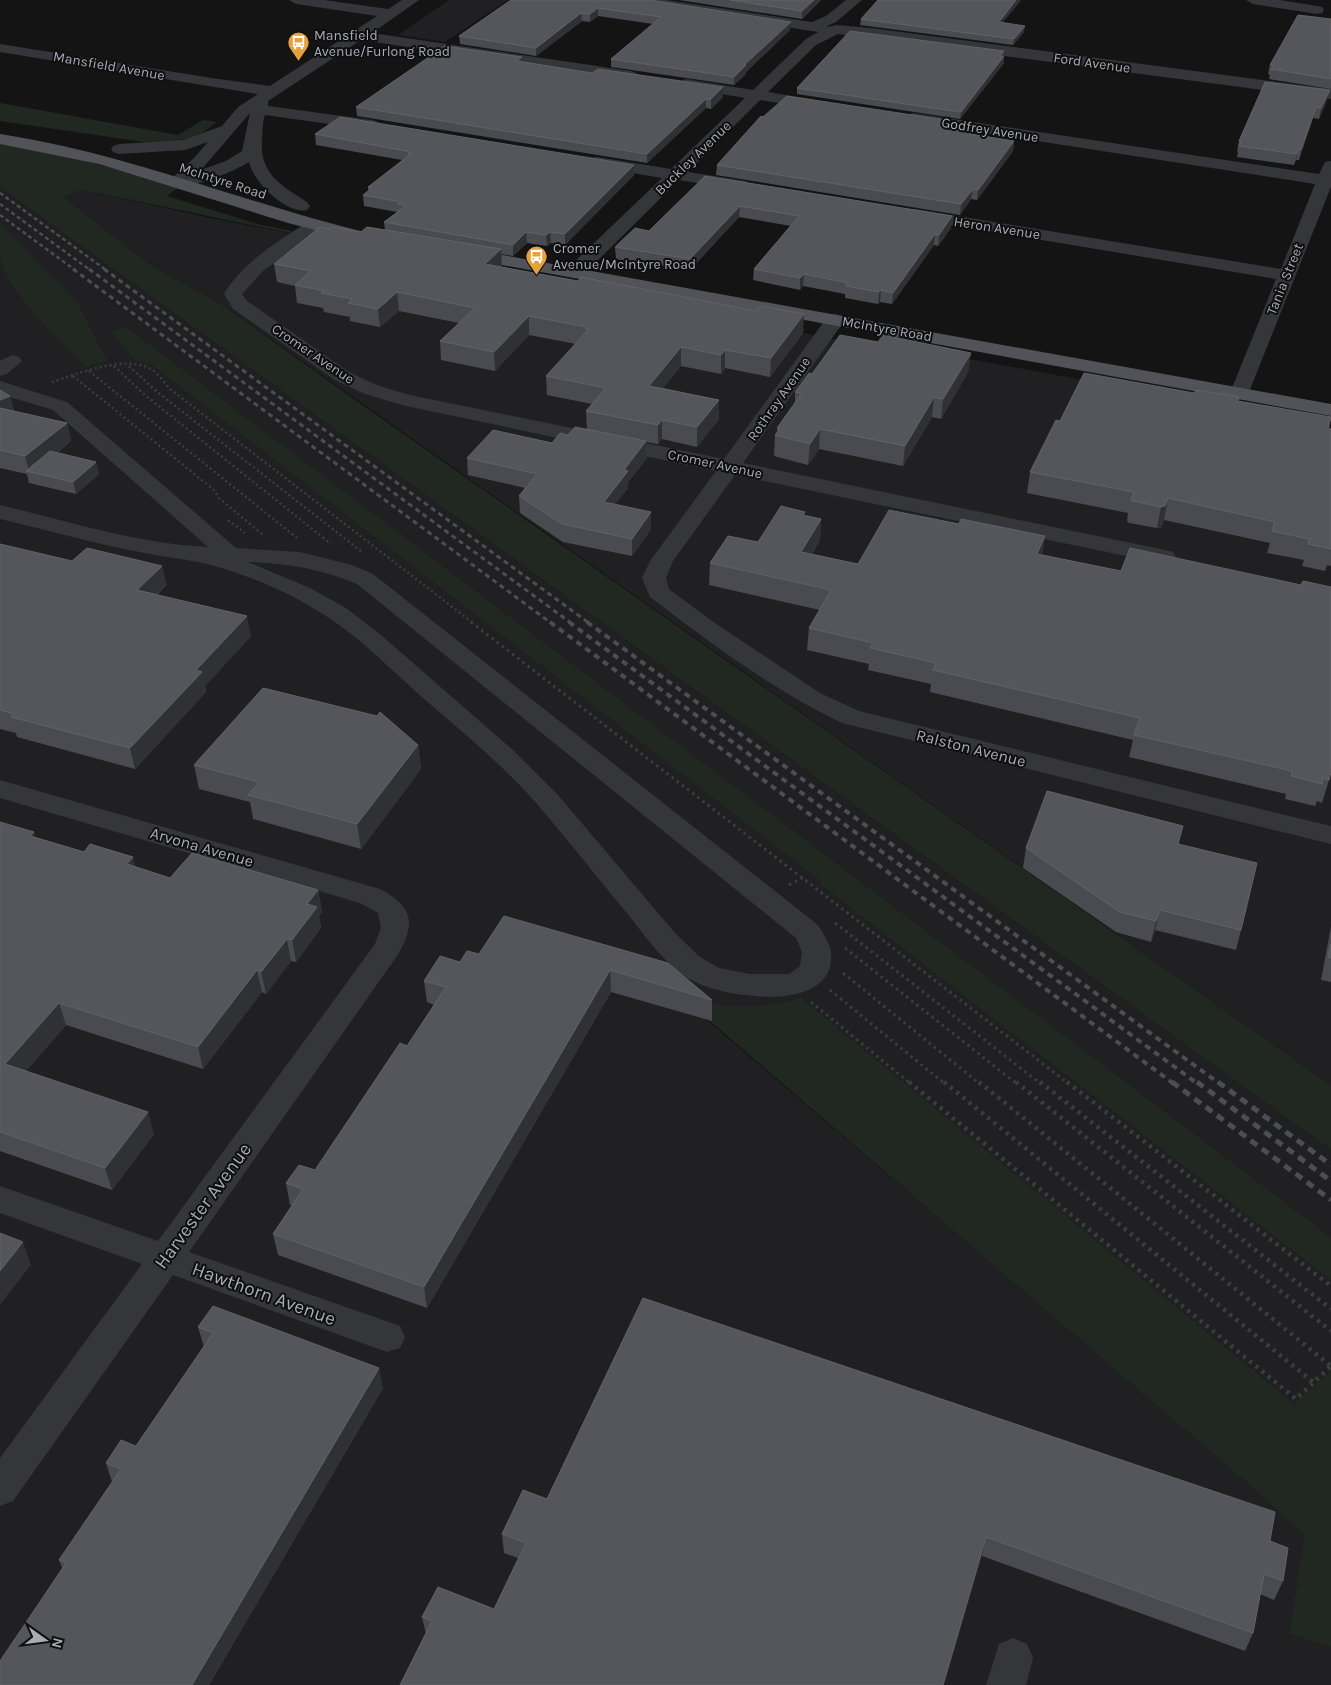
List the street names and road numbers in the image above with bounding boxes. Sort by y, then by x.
street label: Mansfield Avenue [52,48,166,84]
street label: Ford Avenue [1053,49,1131,77]
street label: Godfrey Avenue [940,114,1040,146]
street label: Buckley Avenue [651,117,735,199]
street label: McIntyre Road [177,159,269,203]
street label: Heron Avenue [953,213,1041,243]
street label: Tania Street [1263,241,1307,317]
street label: McIntyre Road [841,313,933,345]
street label: Cromer Avenue [268,320,358,388]
street label: Rothray Avenue [744,354,814,444]
street label: Cromer Avenue [666,446,764,482]
street label: Ralston Avenue [914,725,1028,771]
street label: Arvona Avenue [148,823,256,871]
street label: Harvester Avenue [150,1139,256,1273]
street label: Hawthorn Avenue [189,1258,339,1330]

